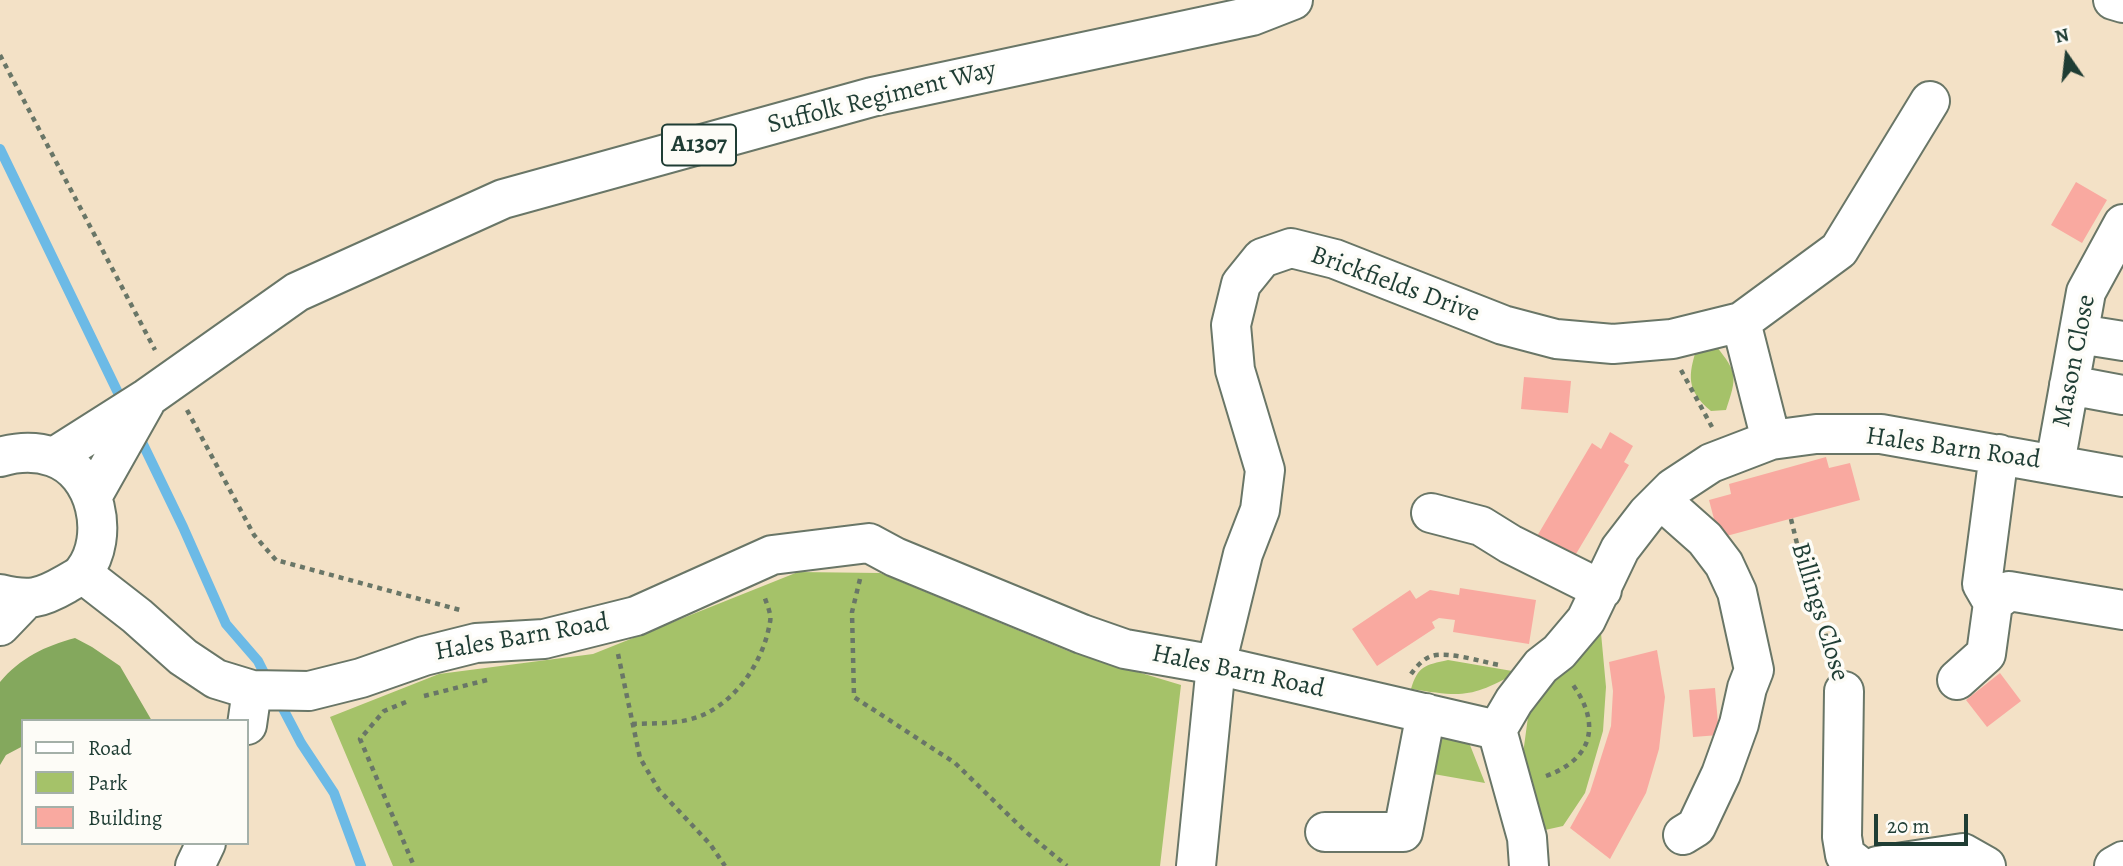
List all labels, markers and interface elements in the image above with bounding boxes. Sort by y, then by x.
north arrow [2032,21,2102,91]
text: N [2052,21,2072,50]
street label: Suffolk Regiment Way [764,54,1000,142]
road number: A1307 [662,125,736,166]
street label: Brickfields Drive [1306,240,1484,330]
street label: Mason Close [2047,292,2103,430]
street label: Hales Barn Road [1864,421,2042,477]
street label: Billings Close [1783,539,1855,685]
street label: Hales Barn Road [433,607,611,669]
street label: Hales Barn Road [1149,638,1327,706]
legend [21,719,248,845]
text: Road [88,734,132,762]
text: Park [88,769,127,797]
scale bar [1878,800,1972,844]
text: Building [88,804,162,832]
text: 20 m [1887,812,1930,840]

